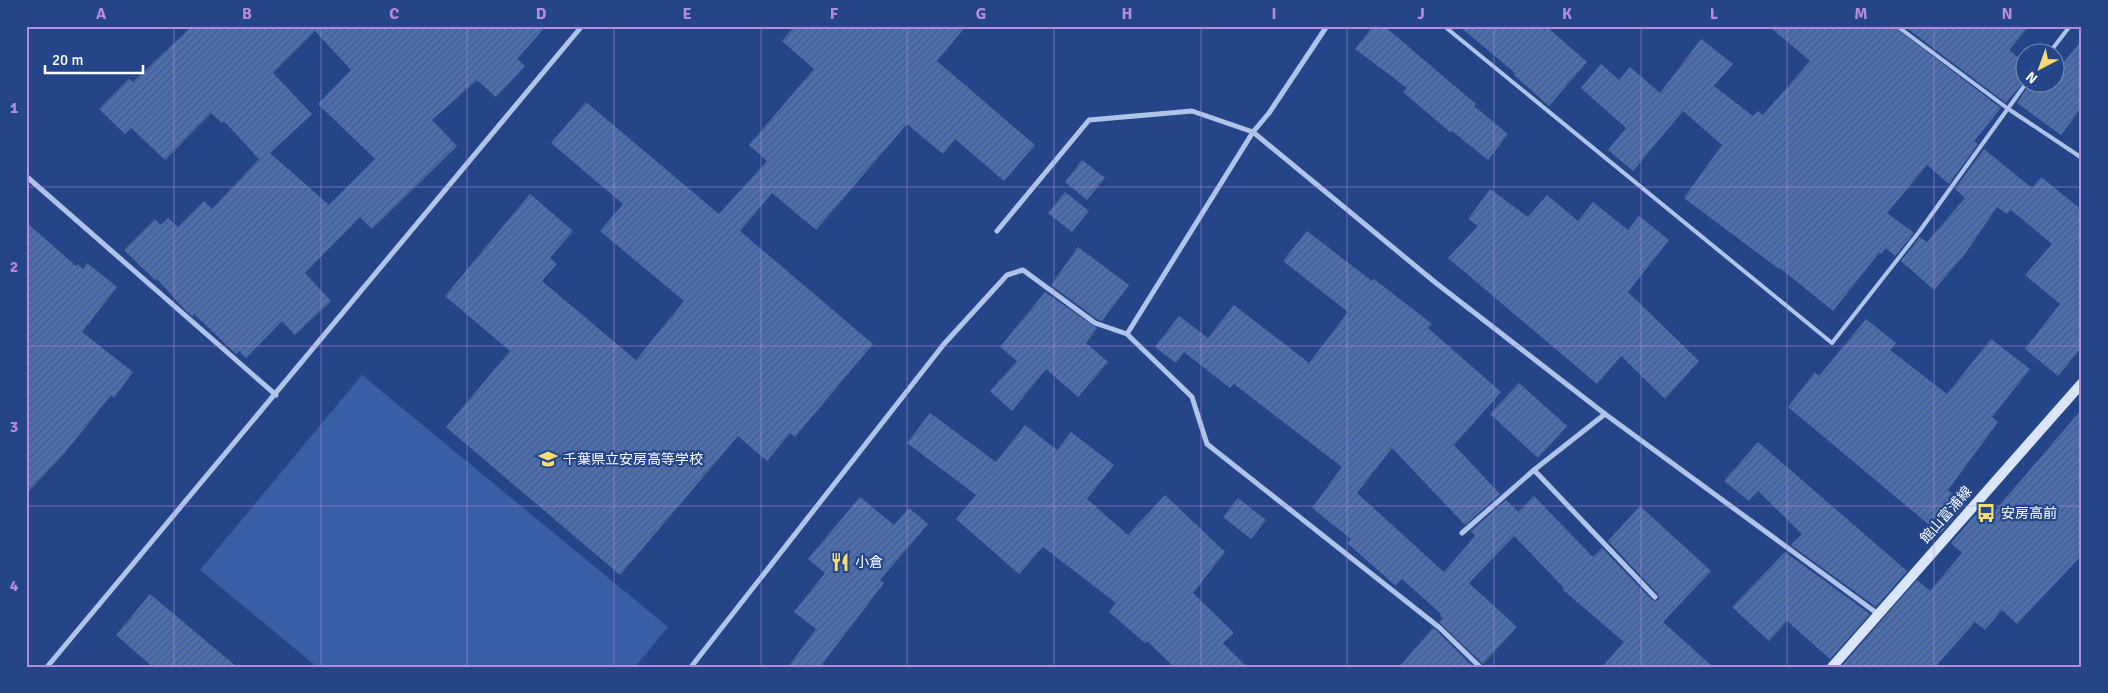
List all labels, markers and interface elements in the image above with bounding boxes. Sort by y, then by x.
text: A [96,4,107,24]
text: B [242,4,252,24]
text: C [389,4,399,24]
text: D [536,4,547,24]
text: E [682,4,692,24]
text: F [830,4,839,24]
text: G [976,4,986,24]
text: H [1122,4,1132,24]
text: I [1271,4,1277,24]
text: J [1417,4,1425,24]
text: K [1562,4,1572,24]
text: L [1710,4,1719,24]
text: M [1854,4,1868,24]
text: N [2001,4,2013,24]
scale bar [45,42,142,74]
north arrow [2016,42,2066,92]
text: 20 m [52,51,83,69]
text: N [2023,68,2041,87]
text: 1 [10,98,19,118]
text: 2 [10,257,18,277]
text: 3 [10,417,18,437]
school or university icon: 千葉県立安房高等学校 [537,448,559,470]
place label: 千葉県立安房高等学校 [563,451,703,468]
street label: 館山富浦線 [1917,483,1975,547]
bus stop icon: 安房高前 [1975,502,1997,524]
place label: 安房高前 [2001,505,2057,522]
restaurant icon: 小倉 [829,551,851,573]
place label: 小倉 [855,554,883,571]
text: 4 [10,576,19,596]

